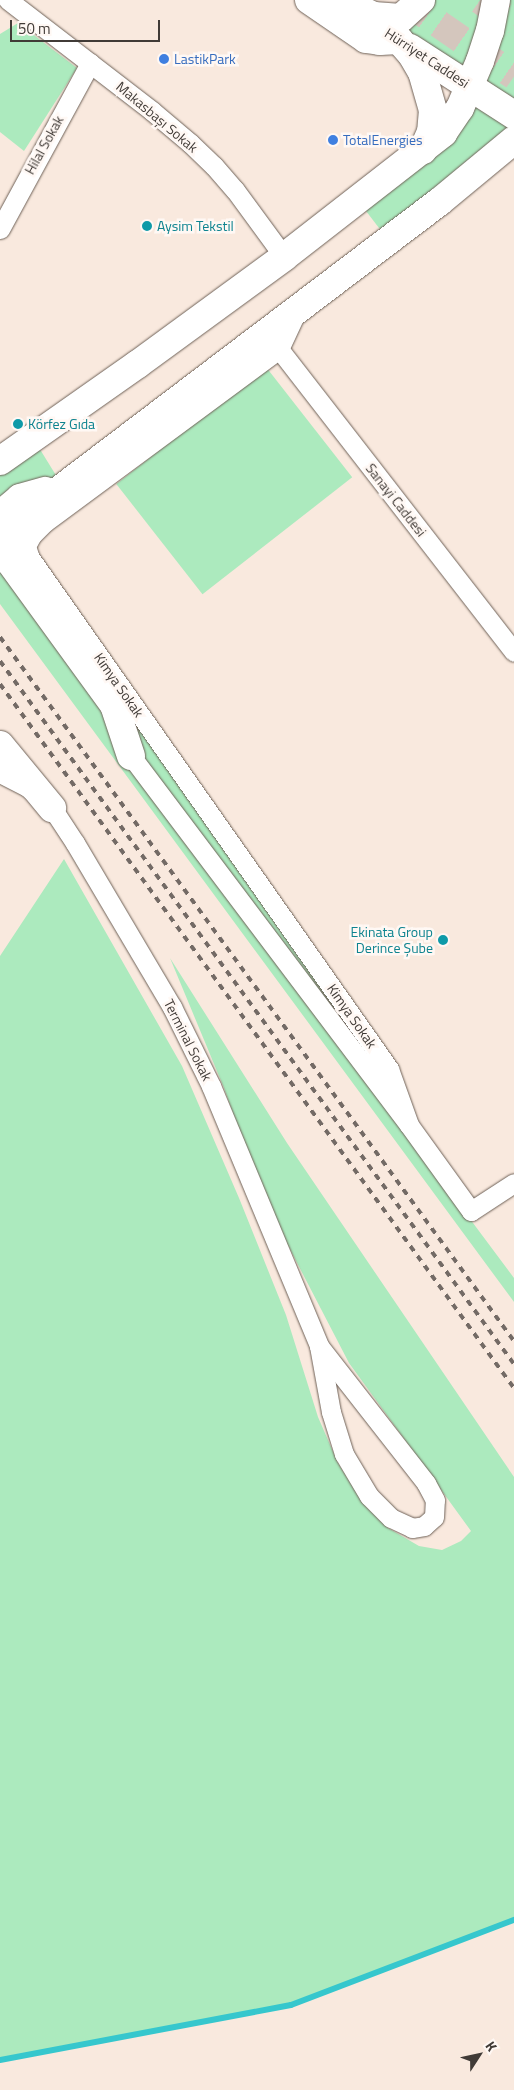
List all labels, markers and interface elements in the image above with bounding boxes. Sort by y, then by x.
scale bar [12,10,162,42]
text: 50 m [18,17,51,40]
street label: Hürriyet Caddesi [382,24,472,92]
place label: LastikPark [174,51,236,67]
marker: LastikPark [158,53,170,65]
street label: Makasbaşı Sokak [113,78,201,156]
street label: Hilal Sokak [21,113,67,177]
place label: TotalEnergies [343,132,423,148]
marker: TotalEnergies [327,134,339,146]
place label: Aysim Tekstil [157,218,234,234]
marker: Aysim Tekstil [141,220,153,232]
place label: Körfez Gıda [28,416,95,432]
marker: Körfez Gıda [12,418,24,430]
street label: Sanayi Caddesi [362,460,430,540]
street label: Kimya Sokak [91,650,147,720]
place label: Ekinata Group Derince Şube [350,924,433,956]
marker: Ekinata Group Derince Şube [437,934,449,946]
street label: Kimya Sokak [324,981,380,1051]
street label: Terminal Sokak [160,997,216,1083]
north arrow [454,2030,504,2080]
text: K [481,2037,503,2056]

